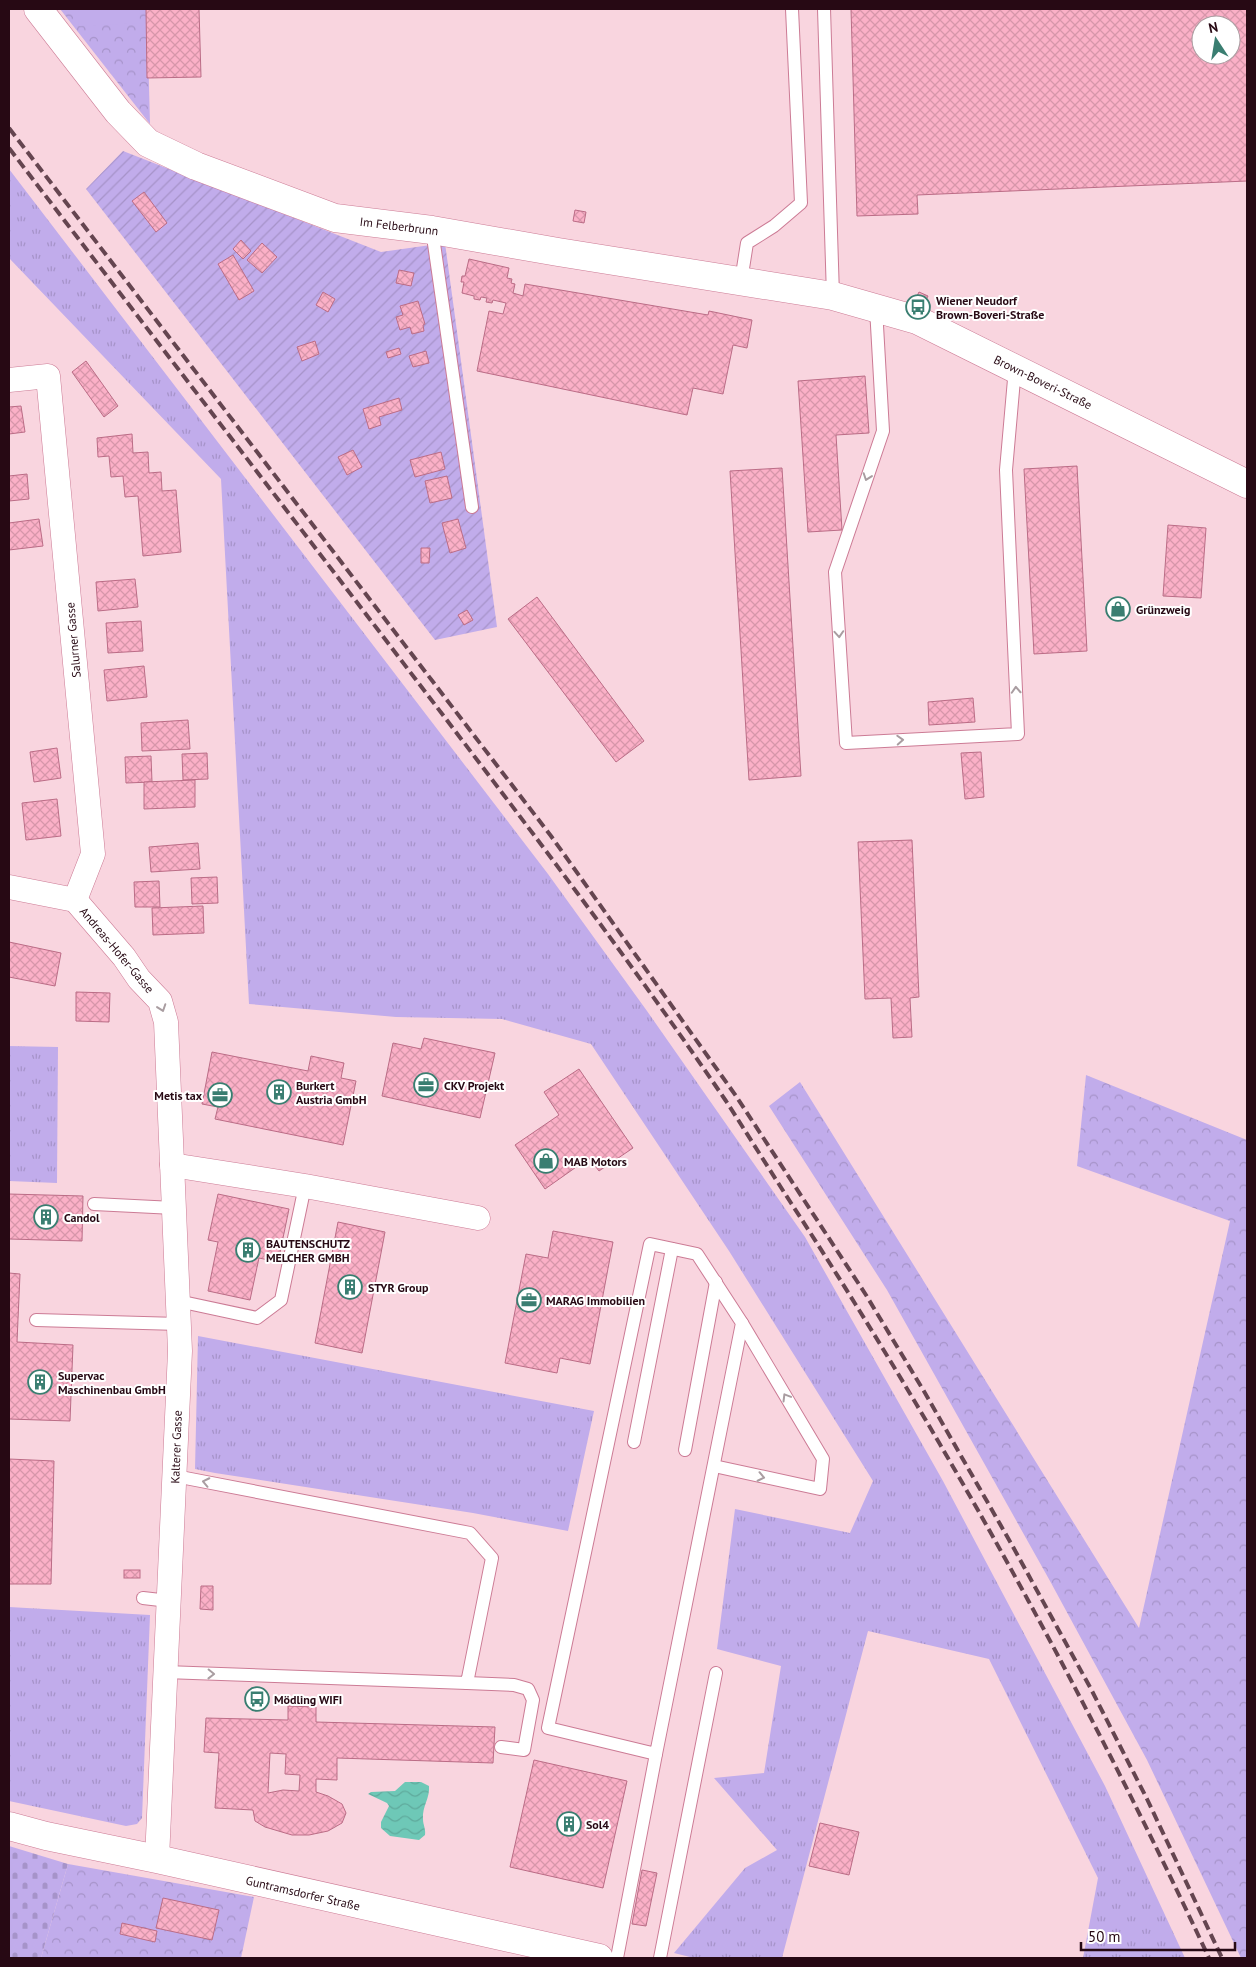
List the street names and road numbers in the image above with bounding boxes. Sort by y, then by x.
street label: Im Felberbrunn [359,214,439,238]
street label: Brown-Boveri-Straße [991,352,1095,412]
street label: Salurner Gasse [62,602,84,678]
street label: Andreas-Hofer-Gasse [77,904,157,996]
street label: Kalterer Gasse [167,1410,185,1484]
street label: Guntramsdorfer Straße [244,1873,362,1913]

